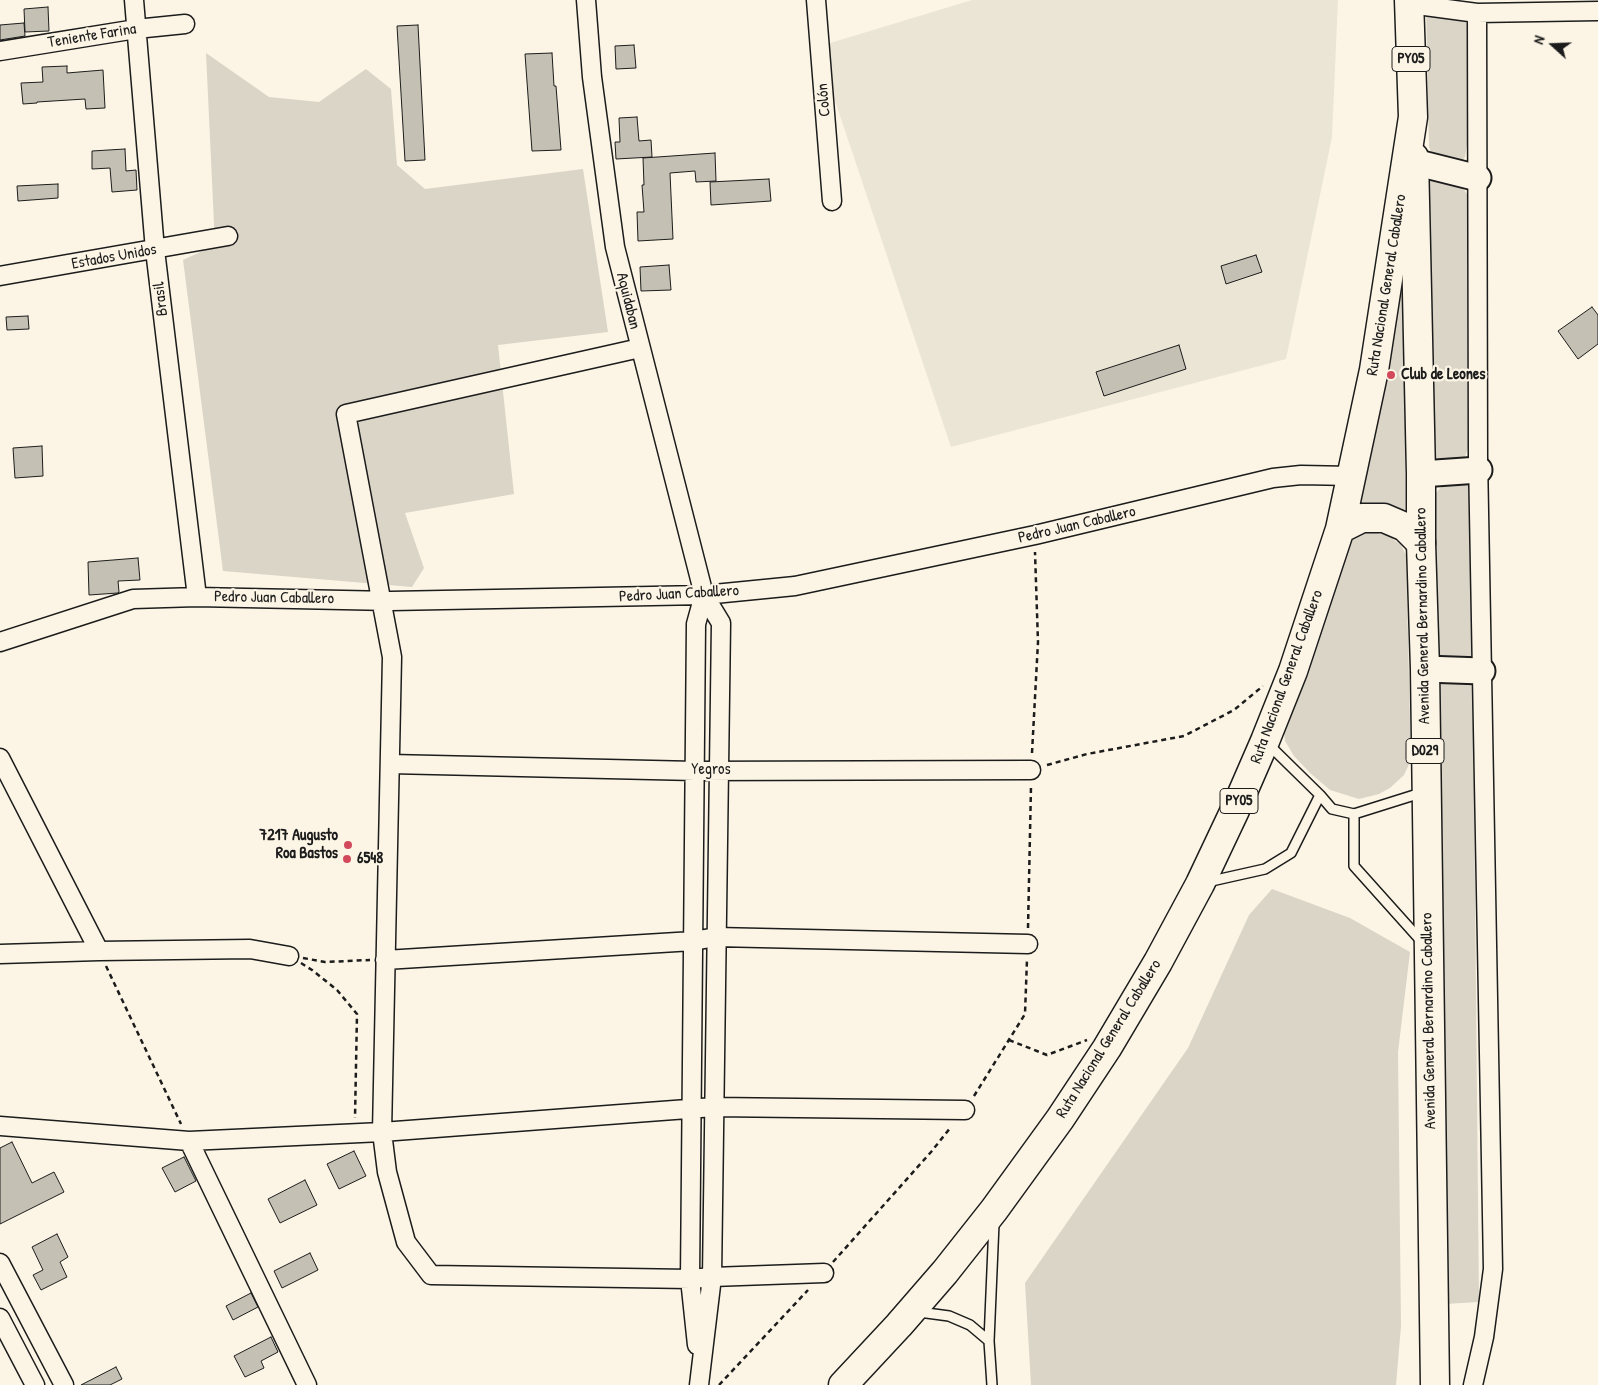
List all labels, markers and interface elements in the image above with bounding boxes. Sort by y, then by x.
street label: Teniente Farina [46,20,138,52]
north arrow [1528,20,1578,70]
text: N [1528,33,1549,46]
road number: PY05 [1392,46,1430,72]
street label: Colón [813,83,835,117]
street label: Ruta Nacional General Caballero [1363,193,1411,377]
street label: Estados Unidos [70,240,158,274]
street label: Aquidaban [612,271,644,331]
street label: Brasil [149,281,173,317]
place label: Club de Leones [1401,365,1486,385]
marker: Club de Leones [1385,369,1397,381]
street label: Pedro Juan Caballero [1016,502,1138,548]
street label: Avenida General Bernardino Caballero [1412,507,1434,725]
street label: Pedro Juan Caballero [619,581,739,607]
street label: Pedro Juan Caballero [214,587,334,609]
street label: Ruta Nacional General Caballero [1247,588,1327,766]
road number: D029 [1406,738,1444,764]
street label: Yegros [691,760,731,780]
road number: PY05 [1220,788,1258,814]
place label: 7217 Augusto Roa Bastos [259,826,338,864]
marker: 7217 Augusto Roa Bastos [342,839,354,851]
place label: 6548 [357,849,383,869]
marker: 6548 [341,853,353,865]
street label: Avenida General Bernardino Caballero [1418,912,1440,1130]
street label: Ruta Nacional General Caballero [1052,956,1166,1122]

